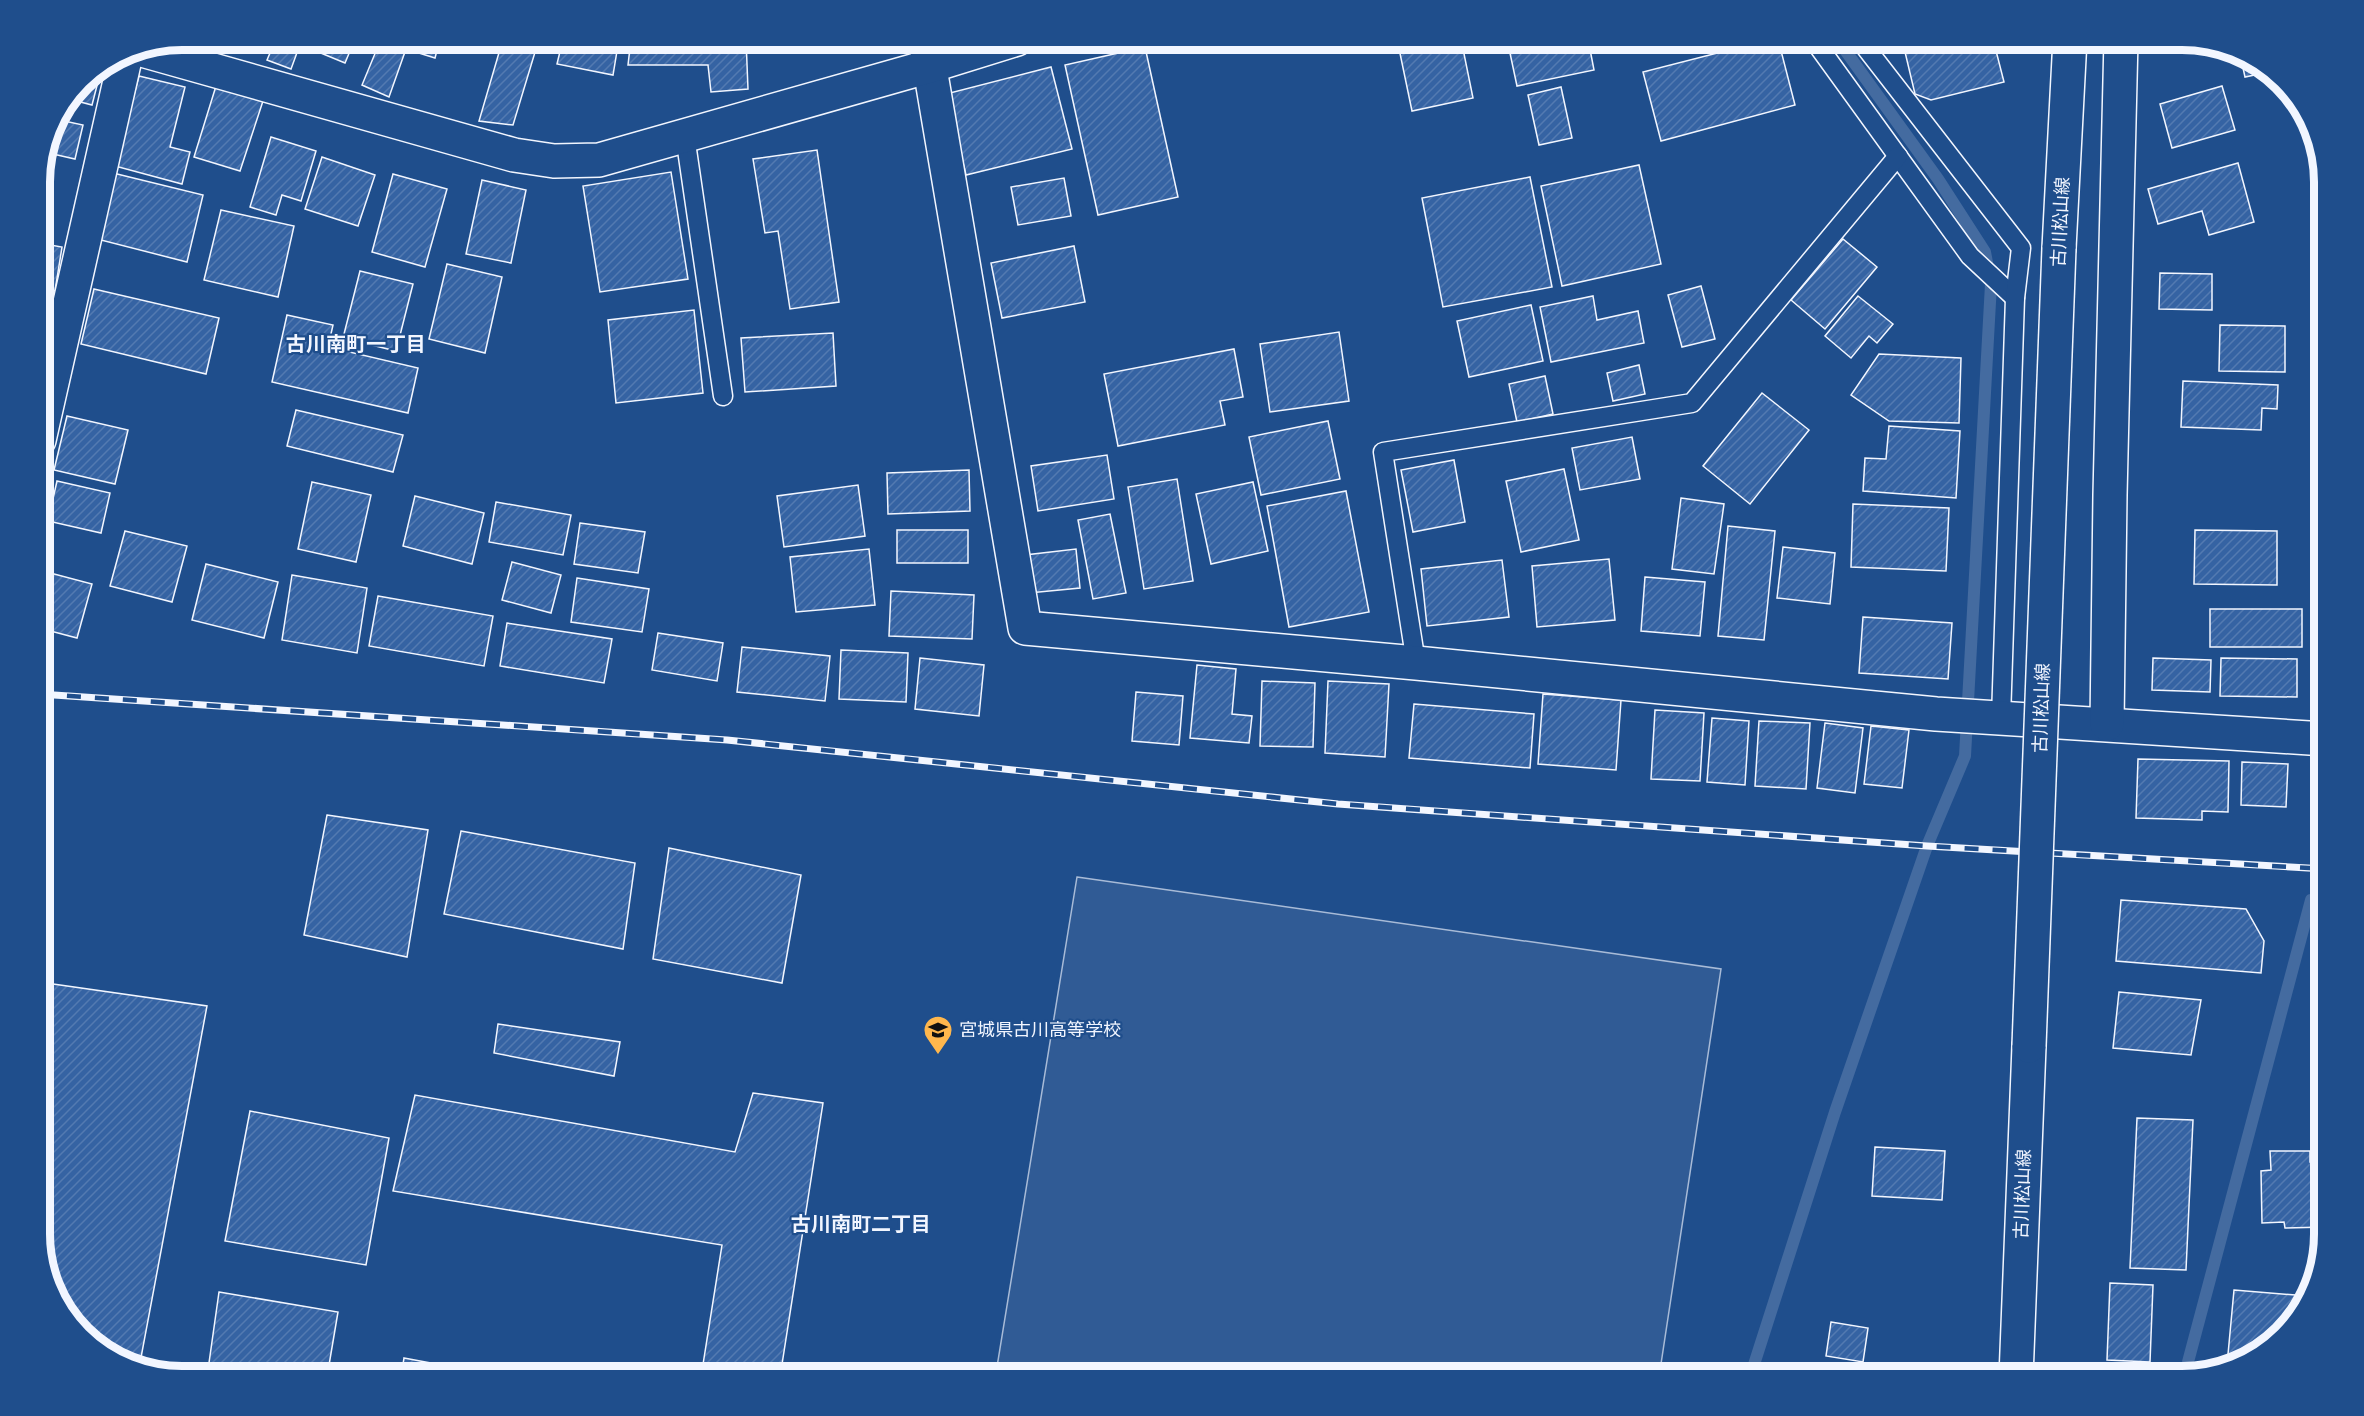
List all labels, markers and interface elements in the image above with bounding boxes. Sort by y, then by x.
street label: 古川松山線 [2048,177,2074,267]
district label: 古川南町一丁目 [286,333,426,357]
street label: 古川松山線 [2030,663,2054,753]
school or university icon: 宮城県古川高等学校 [922,1014,954,1056]
place label: 宮城県古川高等学校 [959,1020,1121,1041]
street label: 古川松山線 [2011,1149,2035,1239]
district label: 古川南町二丁目 [791,1213,931,1237]

